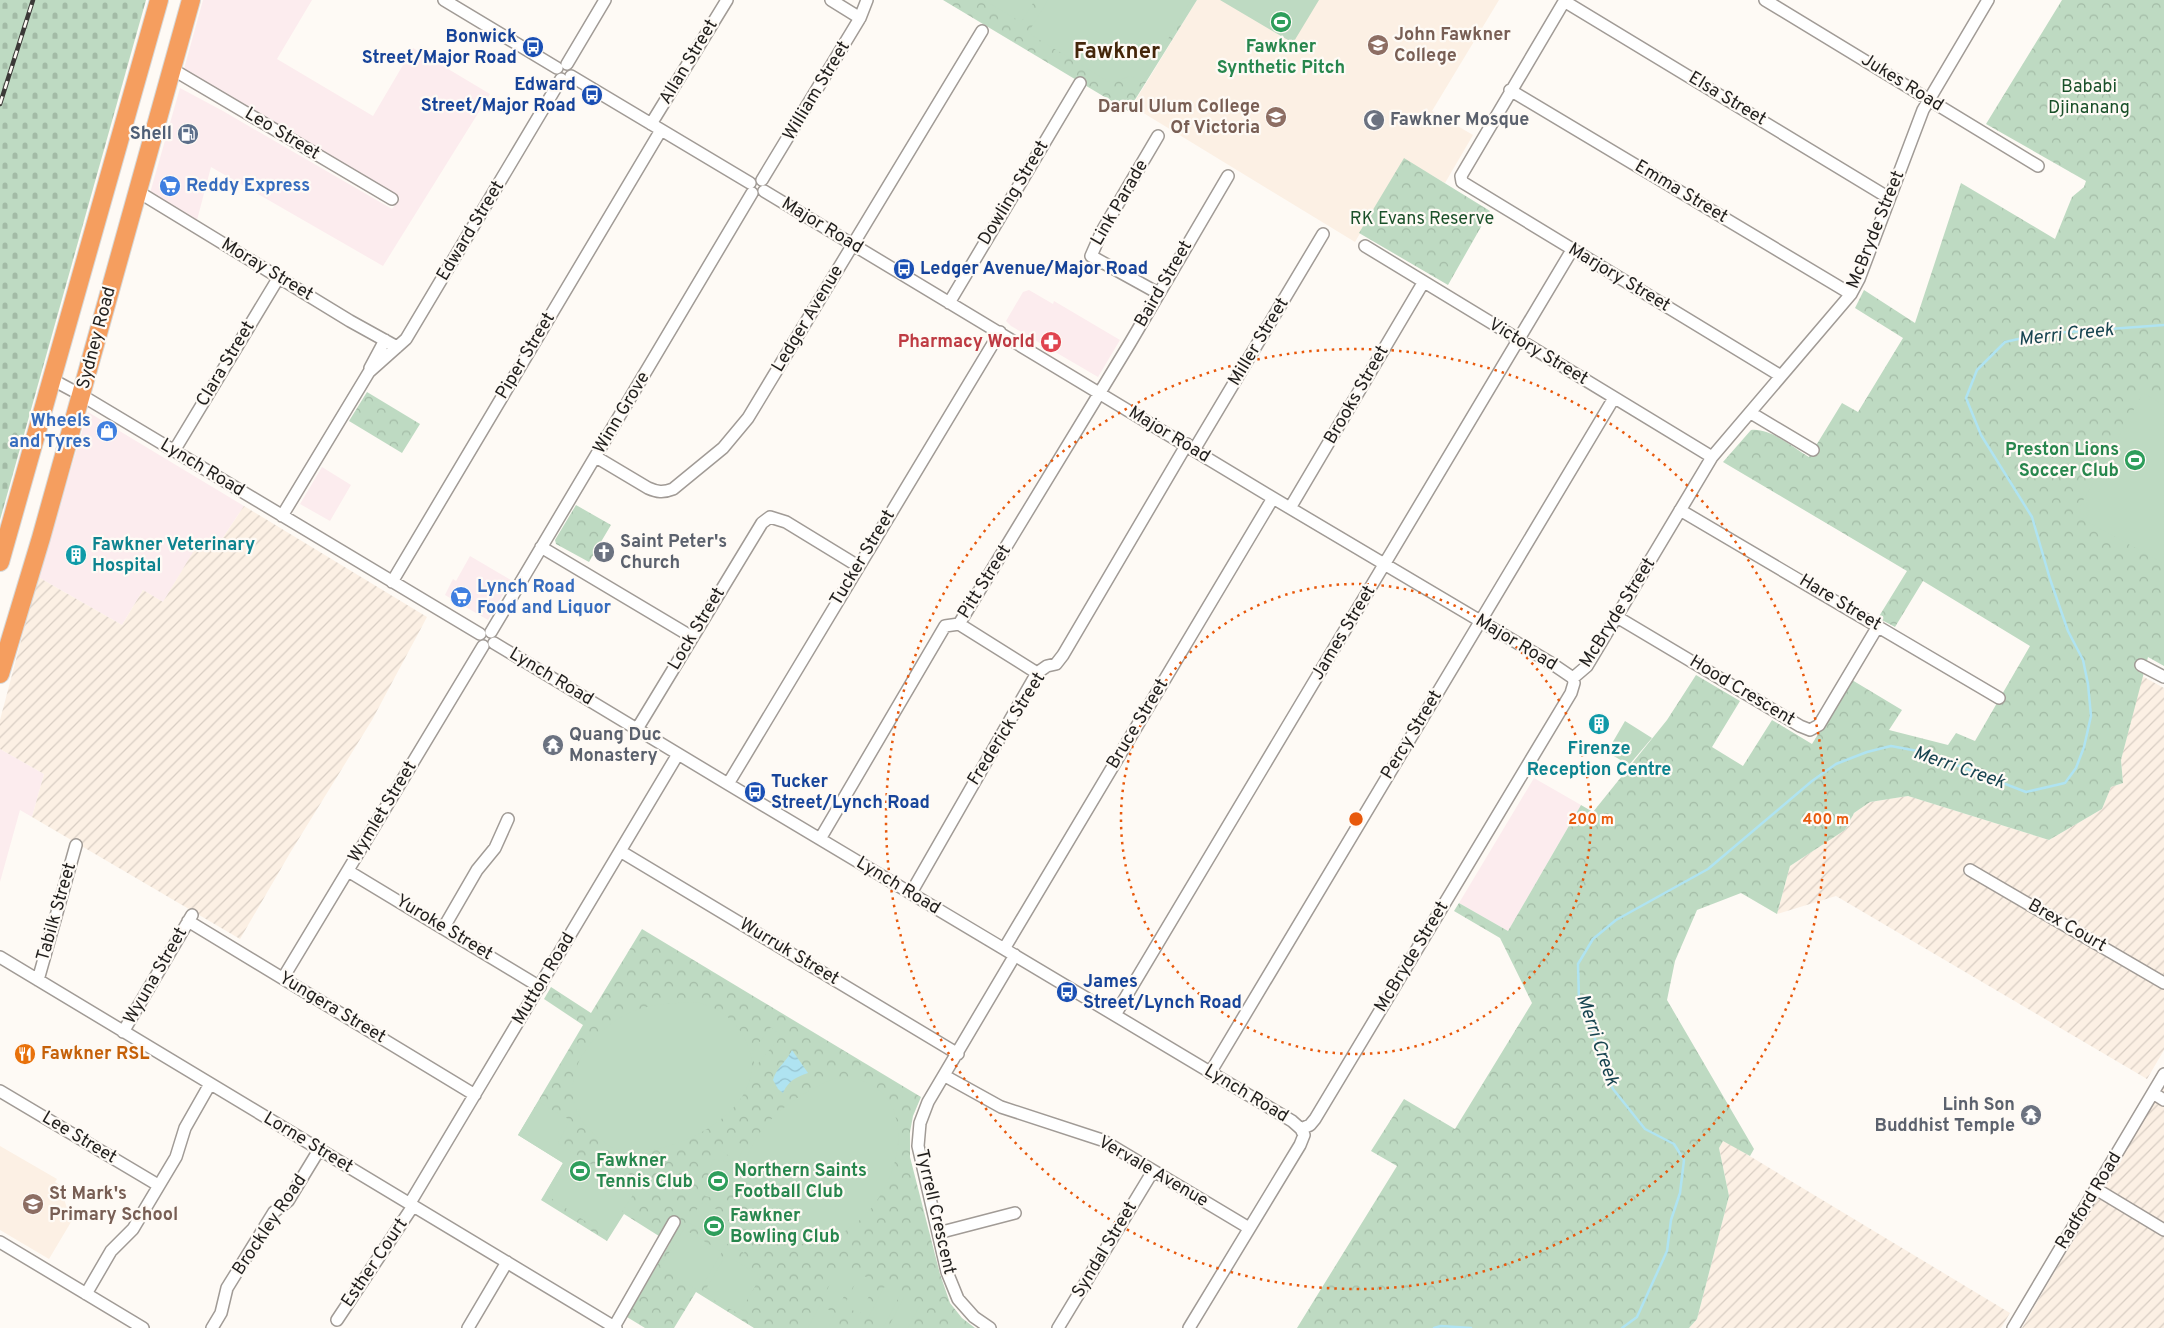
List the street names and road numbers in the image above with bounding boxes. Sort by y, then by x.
street label: Allan Street [655,15,723,109]
street label: William Street [778,37,856,145]
street label: Jukes Road [1857,49,1947,117]
street label: Elsa Street [1684,67,1770,131]
street label: Leo Street [240,103,324,165]
street label: Dowling Street [974,136,1054,250]
street label: Emma Street [1630,155,1732,229]
street label: Link Parade [1086,156,1154,250]
street label: McBryde Street [1842,168,1910,292]
street label: Edward Street [432,177,510,285]
street label: Major Road [777,193,867,259]
street label: Moray Street [217,233,317,307]
street label: Baird Street [1130,236,1198,332]
street label: Marjory Street [1564,238,1674,318]
street label: Ledger Avenue [767,261,849,377]
street label: Sydney Road [72,284,122,392]
street label: Miller Street [1224,294,1294,390]
street label: Piper Street [491,308,561,404]
street label: Victory Street [1484,313,1592,391]
street label: Clara Street [191,317,261,411]
street label: Brooks Street [1319,342,1395,448]
street label: Winn Grove [588,368,656,458]
street label: Major Road [1124,402,1214,468]
street label: Lynch Road [156,434,248,502]
street label: Tucker Street [825,506,901,610]
street label: Pitt Street [953,541,1017,623]
street label: McBryde Street [1575,554,1661,672]
street label: Hare Street [1795,570,1885,636]
street label: James Street [1307,581,1381,685]
street label: Lock Street [663,583,731,675]
street label: Major Road [1471,610,1561,676]
street label: Lynch Road [505,643,597,711]
street label: Hood Crescent [1685,650,1799,732]
street label: Frederick Street [963,668,1051,790]
street label: Bruce Street [1102,675,1174,773]
street label: Percy Street [1376,686,1448,784]
street label: Wymlet Street [344,757,422,867]
street label: Lynch Road [852,852,944,920]
street label: Tabilk Street [32,860,82,964]
street label: Yuroke Street [391,890,497,966]
street label: Brex Court [2023,894,2111,958]
street label: McBryde Street [1370,897,1454,1017]
street label: Wurruk Street [735,913,843,991]
street label: Wyuna Street [119,923,193,1029]
street label: Mutton Road [507,929,581,1029]
street label: Yungera Street [274,967,390,1049]
street label: Lynch Road [1200,1060,1292,1128]
street label: Lee Street [37,1107,121,1169]
street label: Lorne Street [259,1107,357,1179]
street label: Vervale Avenue [1094,1131,1212,1213]
street label: Tyrrell Crescent [909,1147,961,1277]
street label: Radford Road [2051,1148,2127,1254]
street label: Brockley Road [228,1170,312,1280]
street label: Syndal Street [1067,1198,1143,1302]
street label: Esther Court [337,1214,413,1312]

